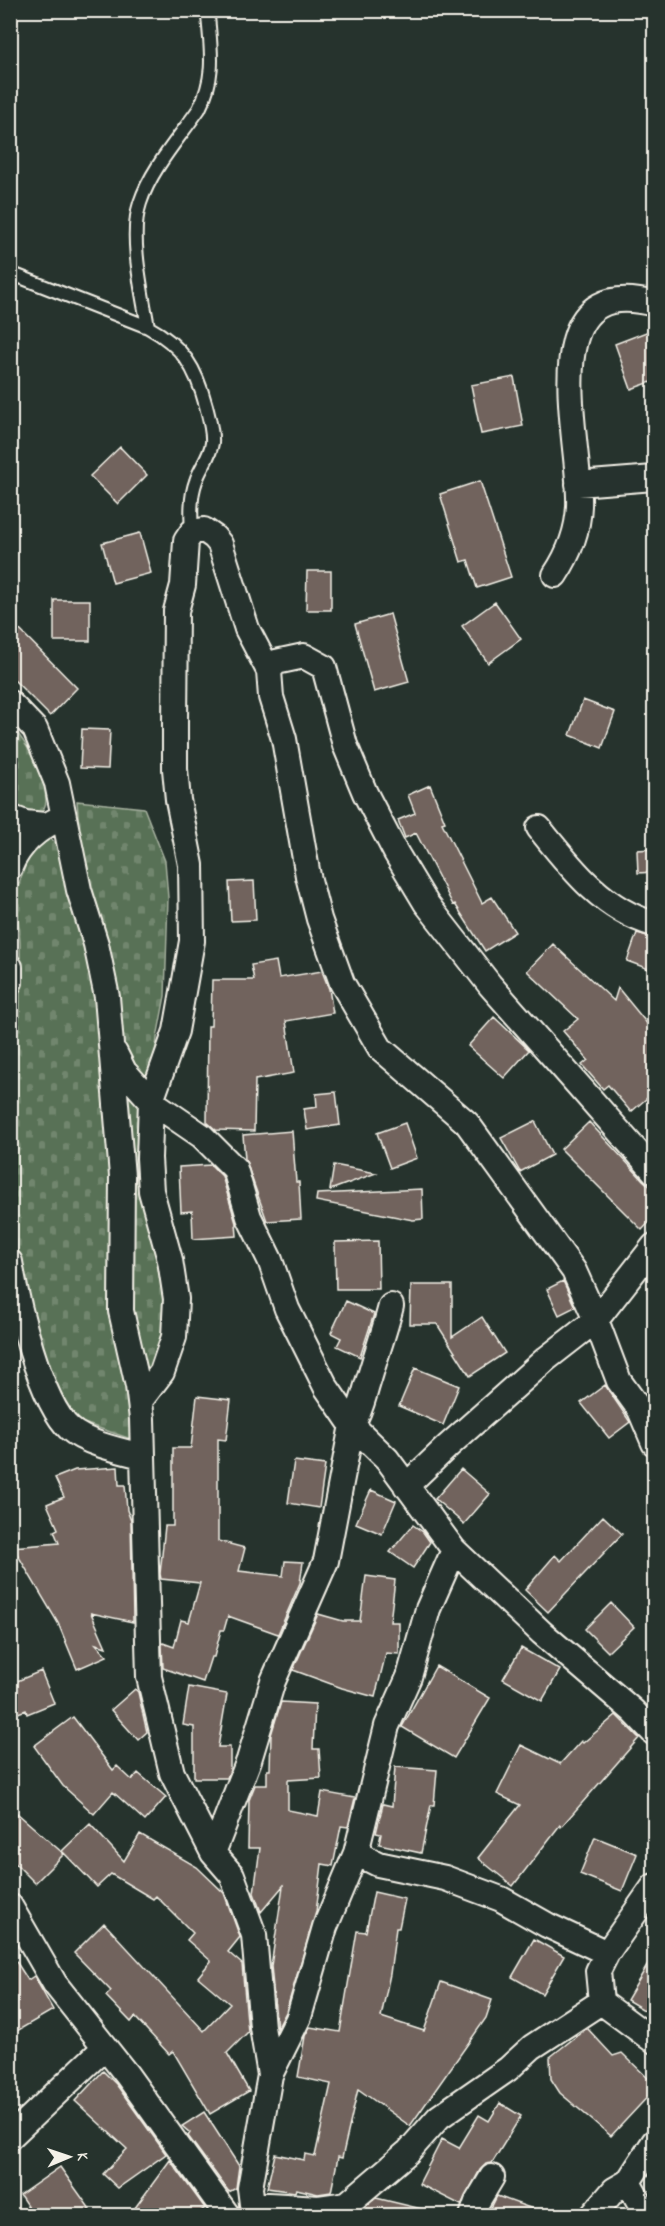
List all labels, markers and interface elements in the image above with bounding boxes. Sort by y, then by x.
north arrow [39,2127,99,2187]
text: K [70,2152,94,2162]

